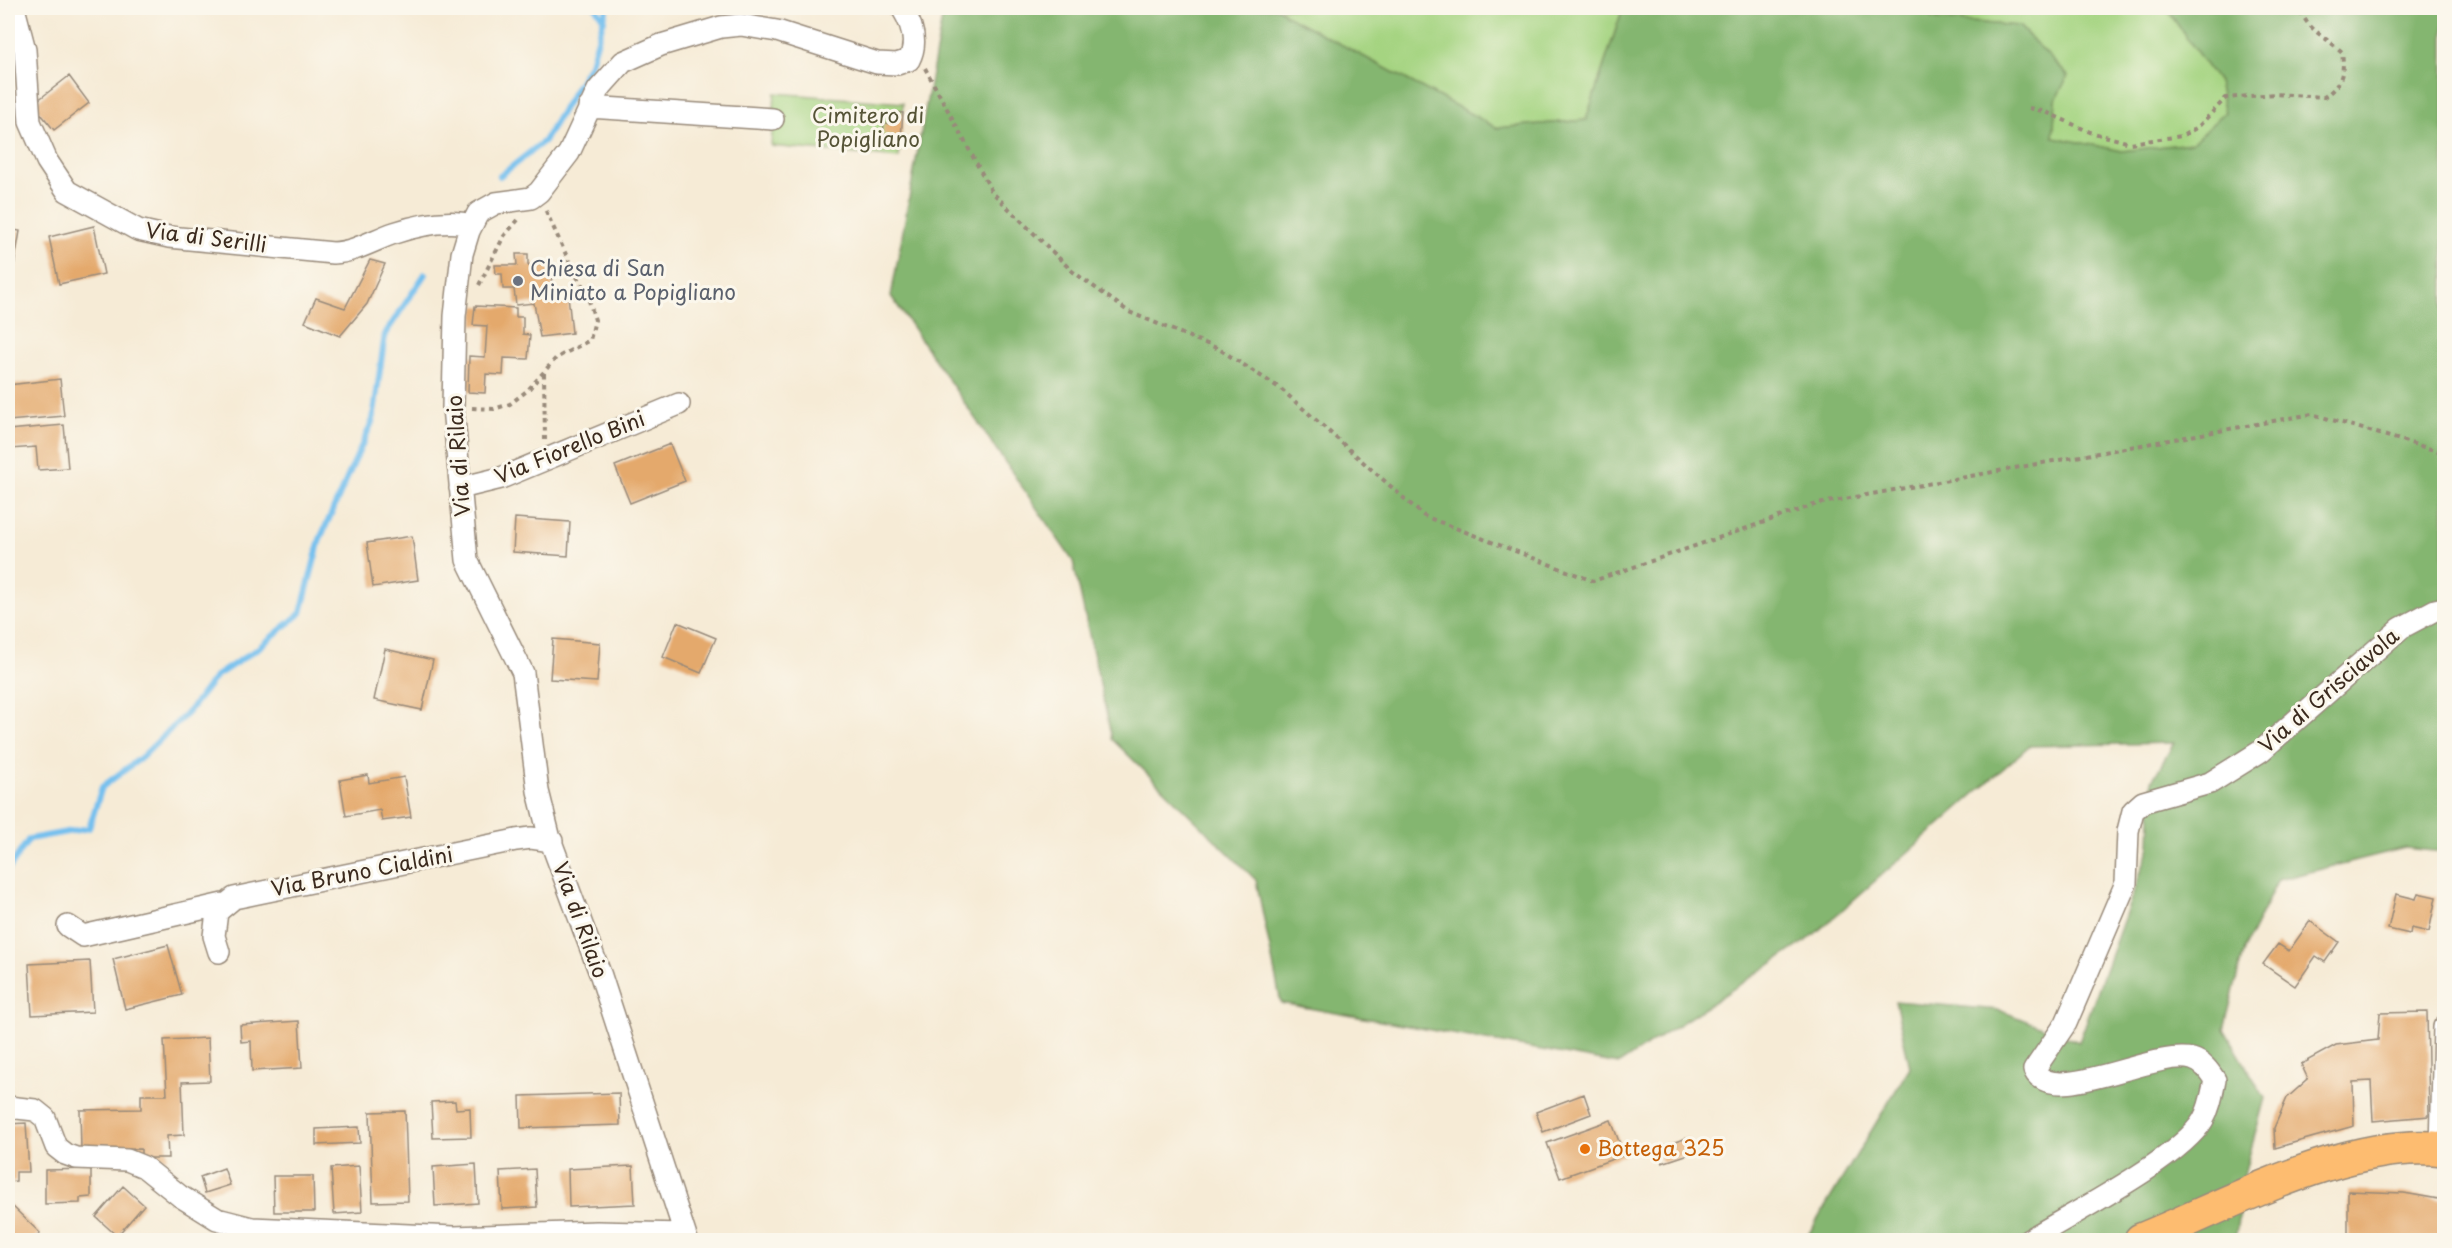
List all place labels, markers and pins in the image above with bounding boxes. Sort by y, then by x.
place label: Chiesa di San Miniato a Popigliano [530,251,736,307]
marker: Chiesa di San Miniato a Popigliano [511,274,525,288]
place label: Bottega 325 [1597,1131,1724,1163]
marker: Bottega 325 [1578,1142,1592,1156]

